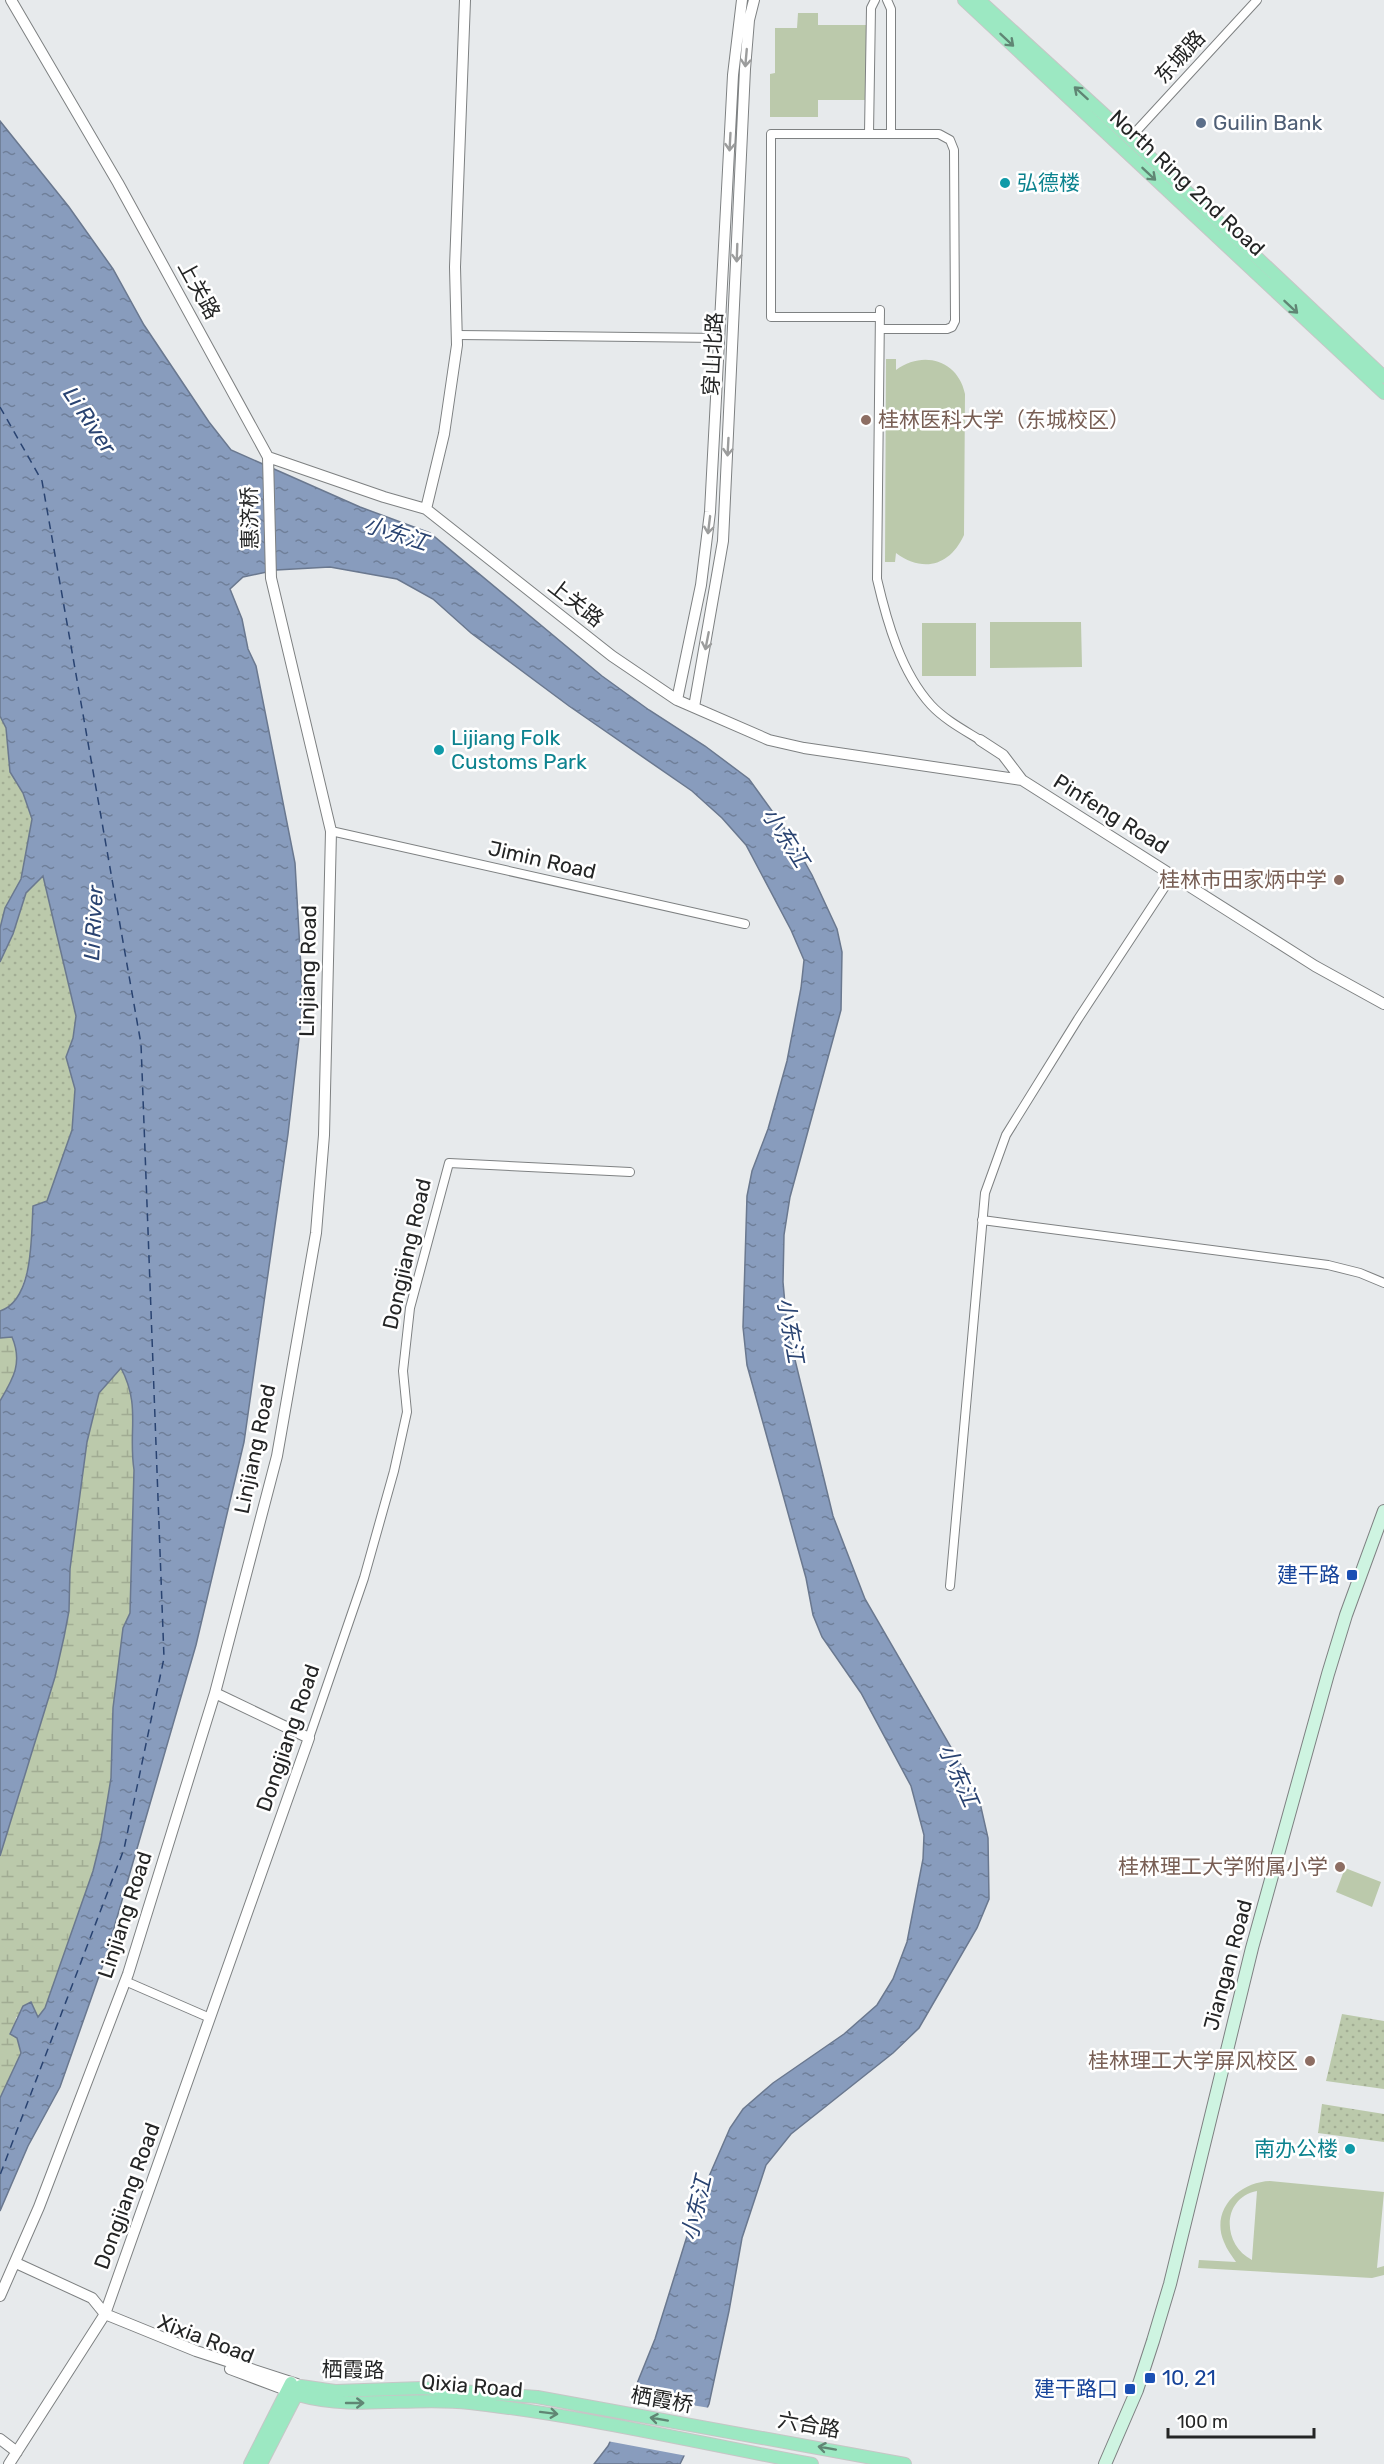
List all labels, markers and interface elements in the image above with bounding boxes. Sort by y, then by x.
street label: 东城路 [1149,25,1210,88]
one-way arrow [999,33,1014,47]
one-way arrow [740,47,751,67]
one-way arrow [1074,86,1089,100]
street label: North Ring 2nd Road [1105,104,1270,261]
place label: Guilin Bank [1213,110,1322,135]
marker: Guilin Bank [1194,116,1208,130]
one-way arrow [724,131,735,151]
one-way arrow [1141,167,1156,181]
place label: 弘德楼 [1017,170,1080,195]
marker: 弘德楼 [998,176,1012,190]
one-way arrow [731,242,742,262]
street label: 上关路 [173,256,226,323]
one-way arrow [1283,300,1298,314]
street label: 穿山北路 [698,311,727,397]
water label: Li River [57,382,123,460]
place label: 桂林医科大学（东城校区） [878,407,1130,432]
marker: 桂林医科大学（东城校区） [859,413,873,427]
one-way arrow [722,437,733,457]
street label: 惠济桥 [236,486,263,550]
water label: 小东江 [360,510,433,557]
one-way arrow [703,515,714,535]
street label: 上关路 [544,573,609,632]
one-way arrow [701,631,712,650]
place label: Lijiang Folk Customs Park [451,725,587,774]
marker: Lijiang Folk Customs Park [432,743,446,757]
street label: Pinfeng Road [1049,768,1173,859]
water label: 小东江 [756,802,816,874]
street label: Jimin Road [486,835,598,884]
place label: 桂林市田家炳中学 [1159,867,1327,892]
marker: 桂林市田家炳中学 [1332,873,1346,887]
water label: Li River [78,883,109,961]
street label: Linjiang Road [294,905,321,1037]
street label: Dongjiang Road [377,1176,436,1332]
water label: 小东江 [771,1295,810,1367]
street label: Linjiang Road [229,1382,280,1516]
place label: 建干路 [1277,1562,1340,1587]
marker: 建干路 [1345,1568,1359,1582]
street label: Dongjiang Road [251,1661,324,1815]
water label: 小东江 [933,1740,985,1813]
street label: Linjiang Road [92,1848,157,1981]
place label: 桂林理工大学附属小学 [1118,1854,1328,1879]
marker: 桂林理工大学附属小学 [1333,1860,1347,1874]
street label: Jiangan Road [1198,1897,1257,2033]
place label: 桂林理工大学屏风校区 [1088,2048,1298,2073]
marker: 桂林理工大学屏风校区 [1303,2054,1317,2068]
street label: Dongjiang Road [88,2119,165,2272]
place label: 南办公楼 [1254,2136,1338,2161]
marker: 南办公楼 [1343,2142,1357,2156]
water label: 小东江 [676,2171,718,2243]
street label: Xixia Road [154,2309,258,2368]
street label: 栖霞路 [321,2356,385,2383]
place label: 10, 21 [1162,2365,1216,2390]
street label: Qixia Road [420,2369,524,2402]
marker: 10, 21 [1143,2371,1157,2385]
place label: 建干路口 [1034,2376,1118,2401]
street label: 栖霞桥 [629,2382,695,2417]
marker: 建干路口 [1123,2382,1137,2396]
one-way arrow [345,2397,365,2409]
scale bar [1168,2401,1314,2439]
street label: 六合路 [776,2407,842,2442]
one-way arrow [539,2408,559,2419]
text: 100 m [1177,2411,1228,2433]
one-way arrow [649,2413,669,2424]
one-way arrow [818,2443,837,2454]

